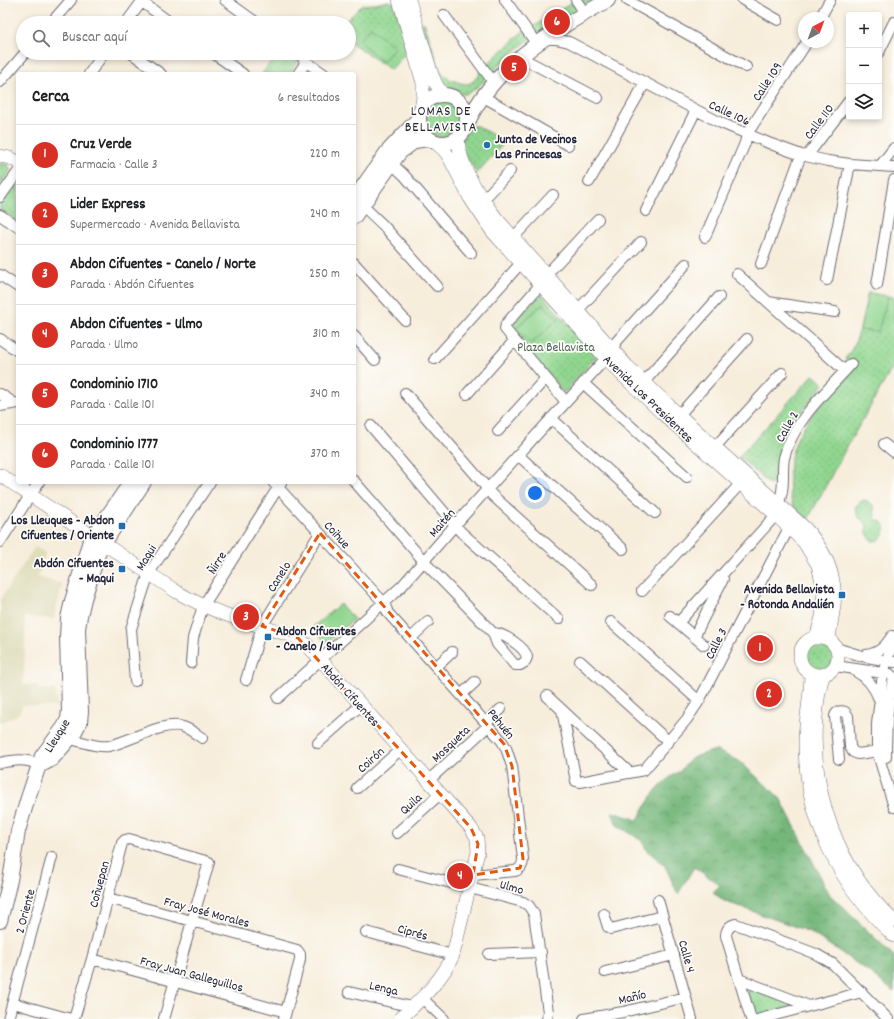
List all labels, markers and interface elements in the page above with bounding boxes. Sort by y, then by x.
pin: 6 [544,7,570,37]
north arrow [798,12,834,48]
map controls [846,12,882,120]
button: + [846,12,882,48]
search box [16,16,356,60]
icon: search [30,27,52,49]
text: Buscar aquí [62,27,127,49]
button: − [846,48,882,84]
pin: 5 [501,53,527,83]
street label: Calle 109 [748,59,788,106]
button: layers [846,84,882,120]
text: Cerca [32,86,69,110]
text: 6 resultados [278,89,340,108]
street label: Calle 106 [705,96,753,132]
street label: Calle 110 [800,101,840,144]
district label: LOMAS DE BELLAVISTA [405,102,477,138]
place label: Junta de Vecinos Las Princesas [495,131,577,165]
text: Cruz Verde [70,134,132,156]
marker: Junta de Vecinos Las Princesas [482,140,492,150]
text: 1 [44,145,46,164]
text: 220 m [310,145,340,164]
text: Farmacia · Calle 3 [70,156,158,175]
text: Lider Express [70,194,146,216]
text: 2 [42,205,48,224]
text: 240 m [310,205,340,224]
text: Supermercado · Avenida Bellavista [70,216,240,235]
text: Abdon Cifuentes - Canelo / Norte [70,254,256,276]
text: 3 [42,265,48,284]
text: 250 m [309,265,340,284]
text: Parada · Abdón Cifuentes [70,276,194,295]
text: Abdon Cifuentes - Ulmo [70,314,202,336]
text: 4 [42,325,48,344]
text: 310 m [312,325,340,344]
text: Parada · Ulmo [70,336,138,355]
park label: Plaza Bellavista [517,339,596,358]
street label: Avenida Los Presidentes [598,351,697,448]
text: Condominio 1710 [70,374,158,396]
text: 5 [42,385,48,404]
text: 340 m [310,385,340,404]
text: Parada · Calle 101 [70,396,154,415]
street label: Calle 2 [772,408,805,446]
text: Condominio 1777 [70,434,158,456]
text: 6 [42,445,48,464]
text: 370 m [310,445,340,464]
text: Parada · Calle 101 [70,456,154,475]
your location [525,483,545,503]
street label: Maitén [425,505,461,542]
place label: Los Lleuques - Abdon Cifuentes / Oriente [11,512,114,546]
street label: Coihue [318,517,354,554]
marker: Los Lleuques - Abdon Cifuentes / Oriente [117,521,127,531]
street label: Maqui [132,541,163,575]
street label: Ñirre [204,548,233,578]
place label: Abdón Cifuentes - Maqui [34,555,115,589]
street label: Canelo [263,558,297,596]
marker: Abdón Cifuentes - Maqui [117,564,127,574]
place label: Avenida Bellavista - Rotonda Andalién [740,581,835,615]
marker: Avenida Bellavista - Rotonda Andalién [837,590,847,600]
pin: 3 [233,602,259,632]
place label: Abdon Cifuentes - Canelo / Sur [276,623,357,657]
street label: Calle 3 [701,625,733,663]
marker: Abdon Cifuentes - Canelo / Sur [263,632,273,642]
pin: 1 [747,633,773,663]
street label: Abdón Cifuentes [315,659,383,732]
pin: 2 [756,679,782,709]
street label: Pehuén [482,705,518,744]
street label: Lleuque [40,715,76,757]
street label: Mosqueta [428,721,476,768]
street label: Coirón [354,743,390,778]
street label: Quila [396,789,428,820]
street label: Coñuepan [85,859,116,910]
pin: 4 [447,861,473,891]
street label: Ulmo [497,876,526,901]
street label: 2 Oriente [11,887,42,936]
street label: Fray José Morales [161,893,251,934]
street label: Ciprés [395,920,430,947]
street label: Calle 4 [672,938,699,975]
street label: Fray Juan Galleguillos [138,953,245,998]
street label: Lenga [367,977,400,1002]
street label: Mañío [617,986,648,1011]

